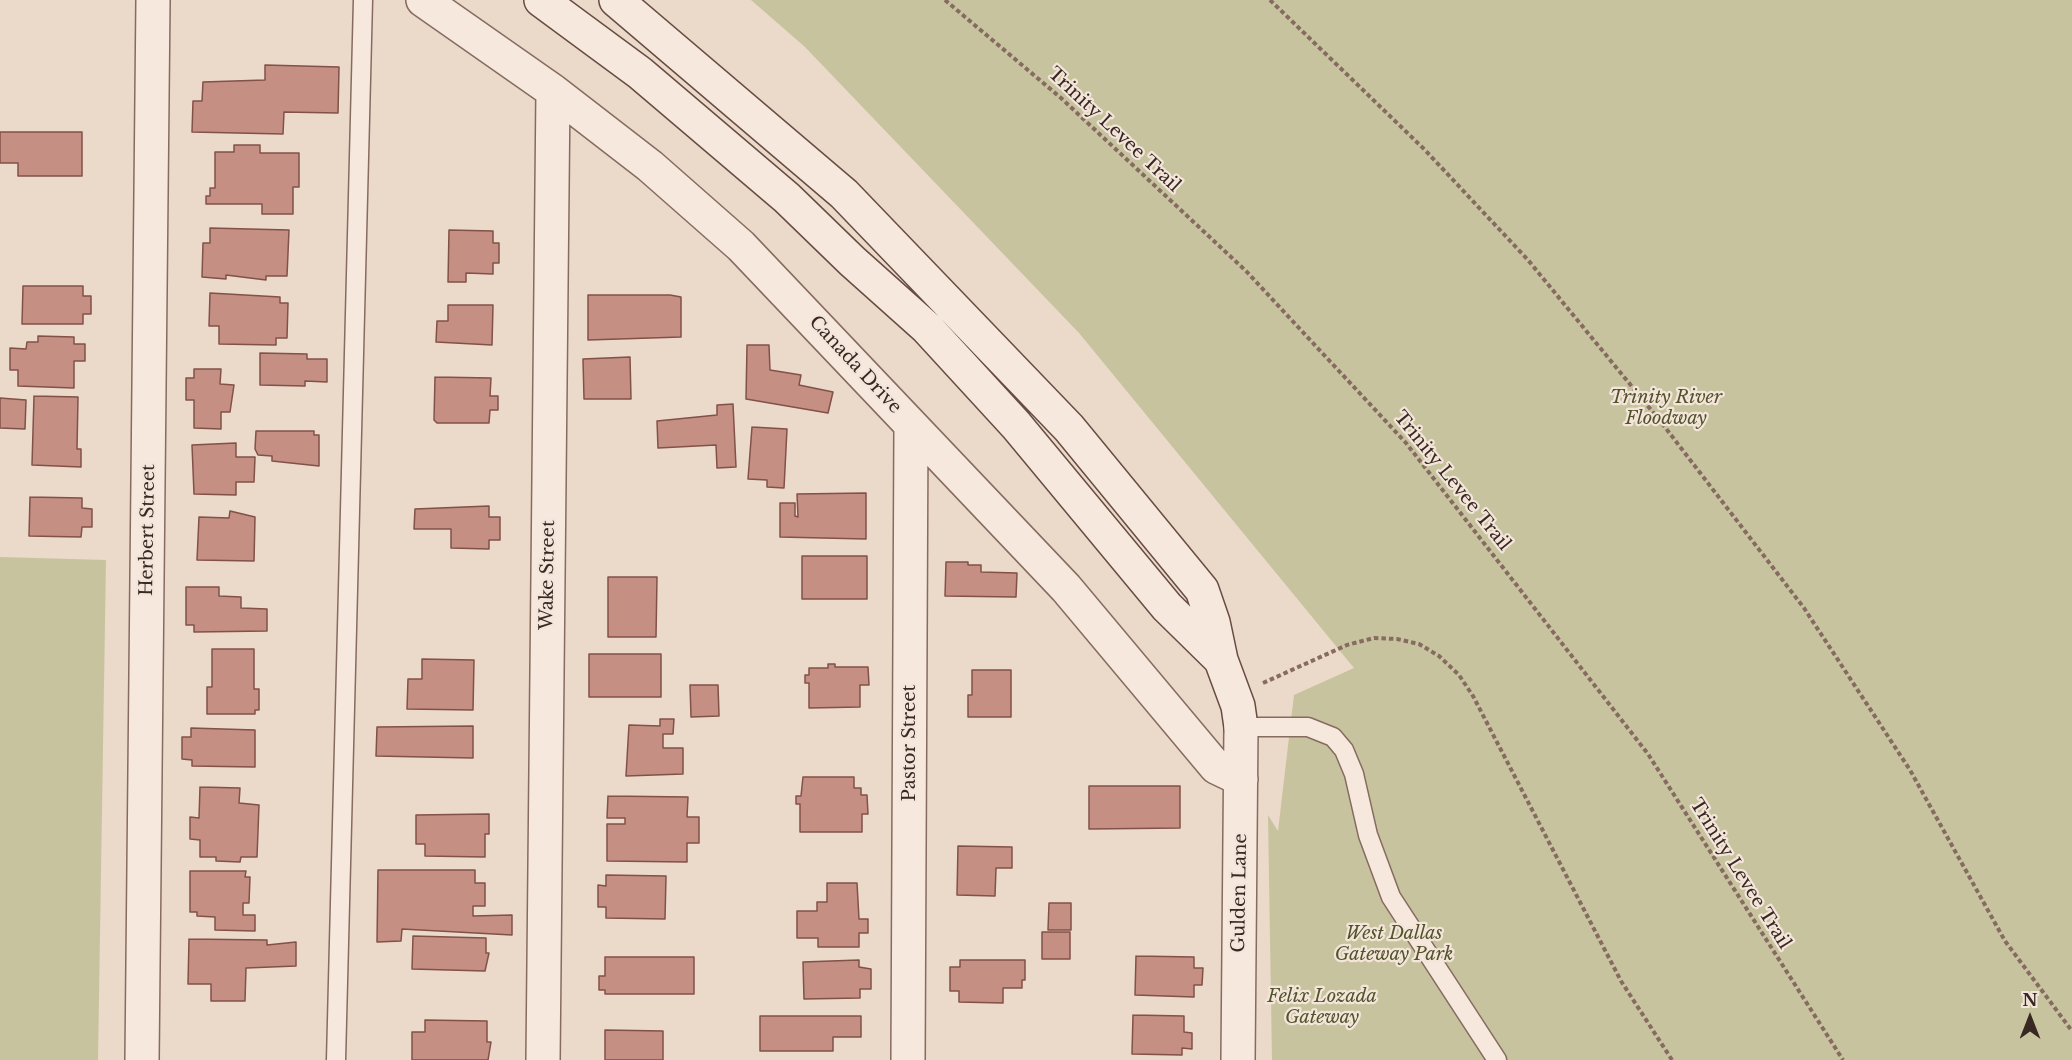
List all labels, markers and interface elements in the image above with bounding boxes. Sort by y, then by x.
street label: Trinity Levee Trail [1043,63,1185,197]
street label: Canada Drive [804,312,906,418]
park label: Trinity River Floodway [1610,387,1722,430]
street label: Trinity Levee Trail [1389,407,1515,555]
street label: Herbert Street [136,464,160,596]
street label: Wake Street [536,520,560,630]
street label: Pastor Street [899,685,921,801]
street label: Trinity Levee Trail [1685,795,1795,953]
street label: Gulden Lane [1228,833,1252,953]
park label: West Dallas Gateway Park [1335,923,1453,966]
park label: Felix Lozada Gateway [1267,986,1377,1028]
north arrow [2000,988,2060,1048]
text: N [2022,990,2038,1010]

